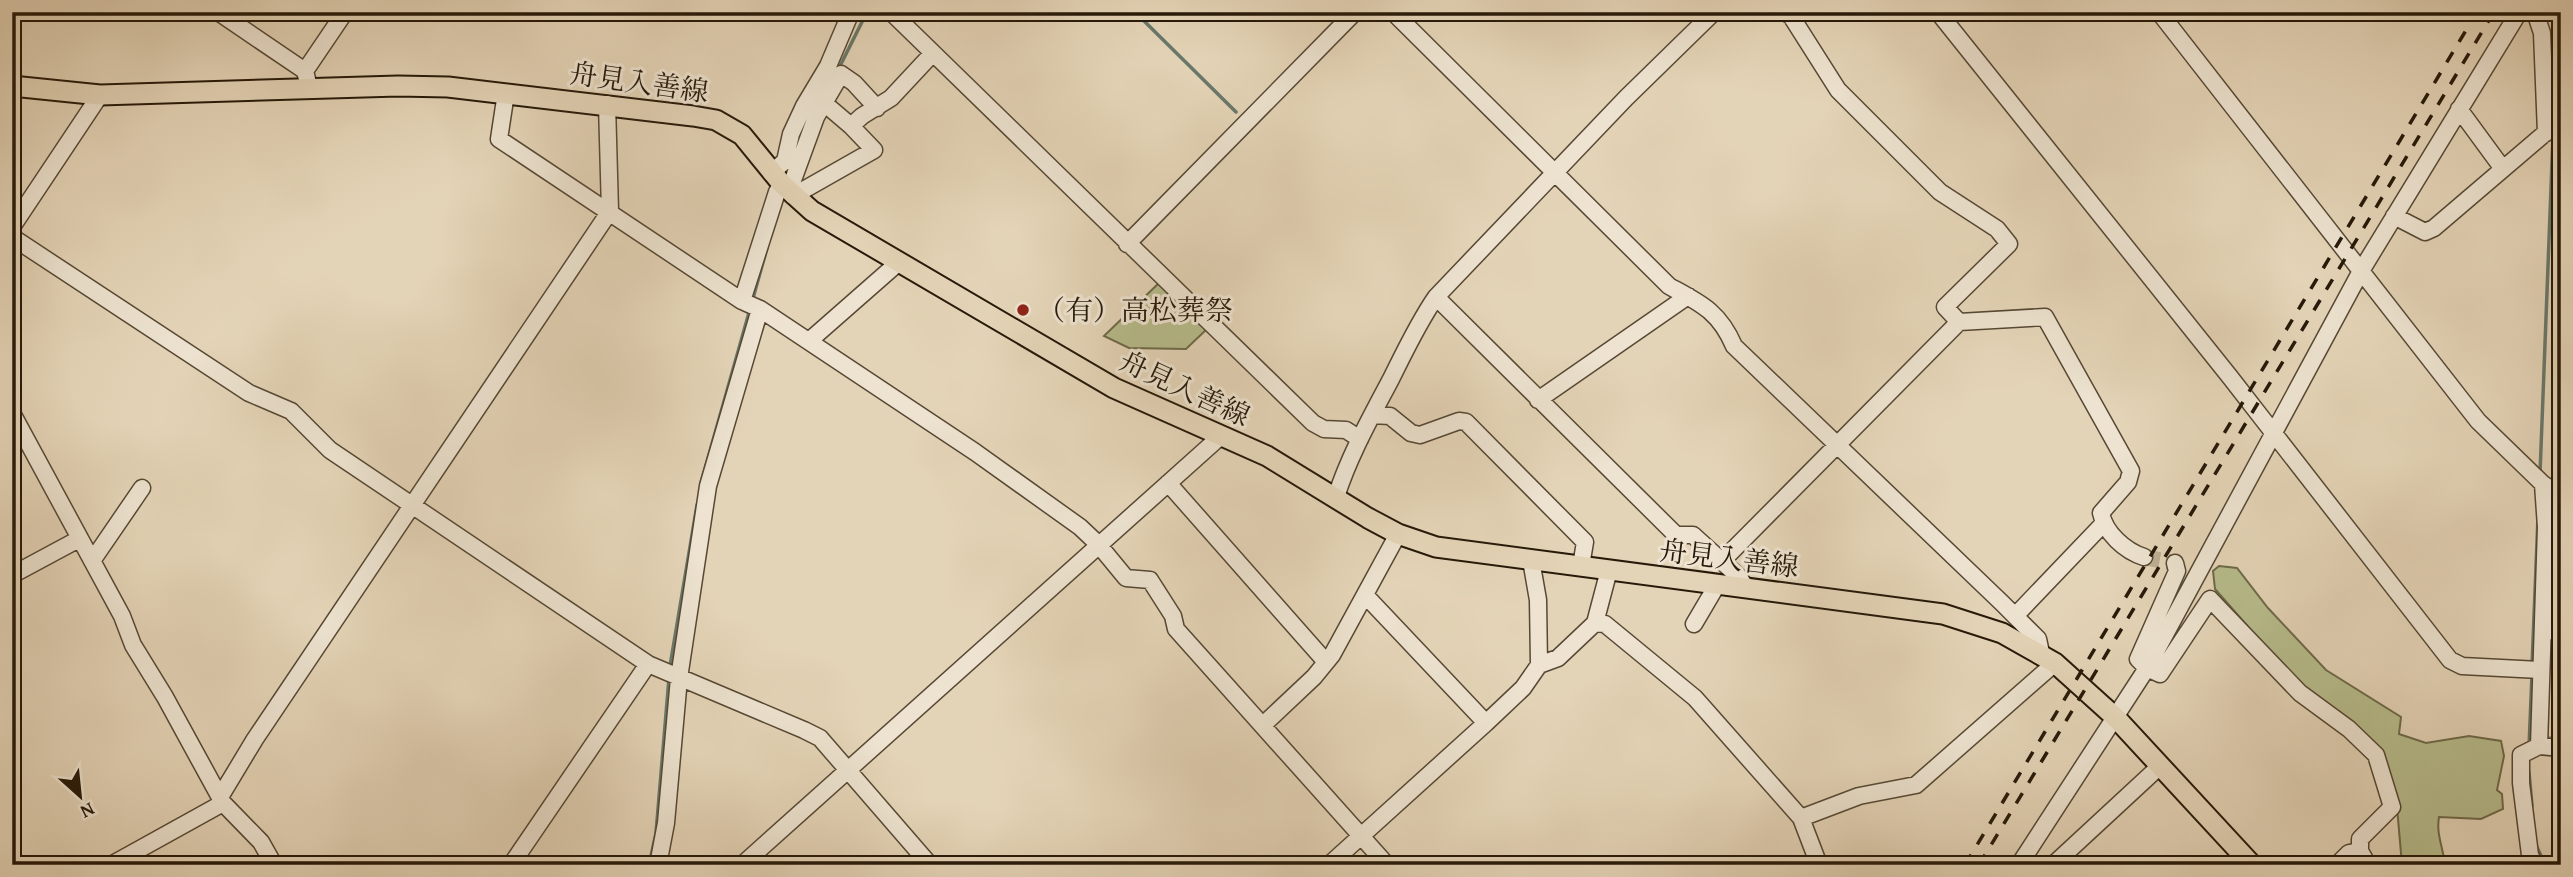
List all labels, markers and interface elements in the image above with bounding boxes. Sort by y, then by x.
street label: 舟見入善線 [567,51,711,112]
place label: （有）高松葬祭 [1037,289,1233,330]
marker: （有）高松葬祭 [1015,302,1031,318]
street label: 舟見入善線 [1113,339,1257,436]
street label: 舟見入善線 [1657,529,1801,586]
north arrow [46,762,116,832]
text: N [75,796,100,827]

